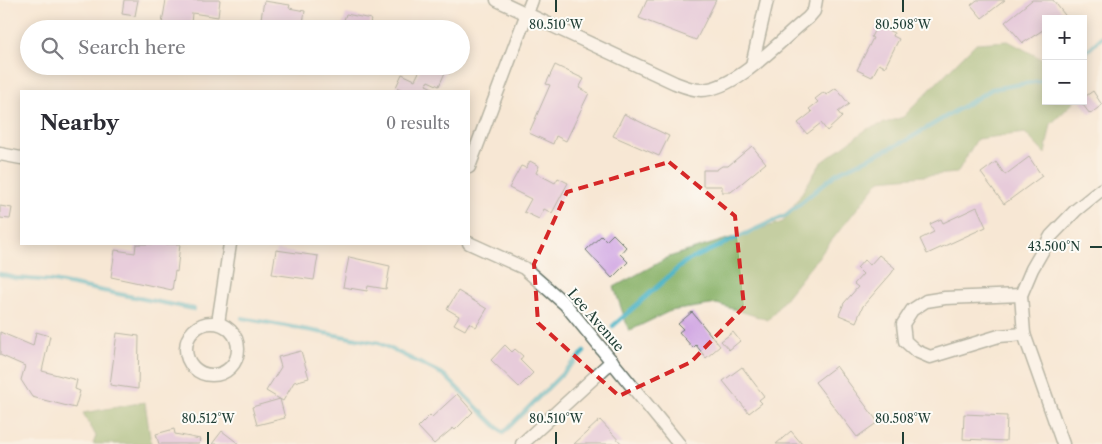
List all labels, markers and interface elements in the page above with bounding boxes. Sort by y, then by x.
map controls [1042,15,1087,105]
button: + [1042,15,1087,60]
text: 80.510°W [529,17,584,32]
text: 80.508°W [875,17,932,32]
search box [20,20,470,75]
icon: search [38,34,66,62]
text: Search here [78,36,186,59]
button: − [1042,60,1087,105]
text: Nearby [40,110,119,135]
text: 0 results [386,113,450,133]
text: 43.500°N [1028,239,1080,254]
street label: Lee Avenue [564,285,628,355]
text: 80.512°W [181,411,235,426]
text: 80.510°W [529,411,584,426]
text: 80.508°W [875,411,932,426]

